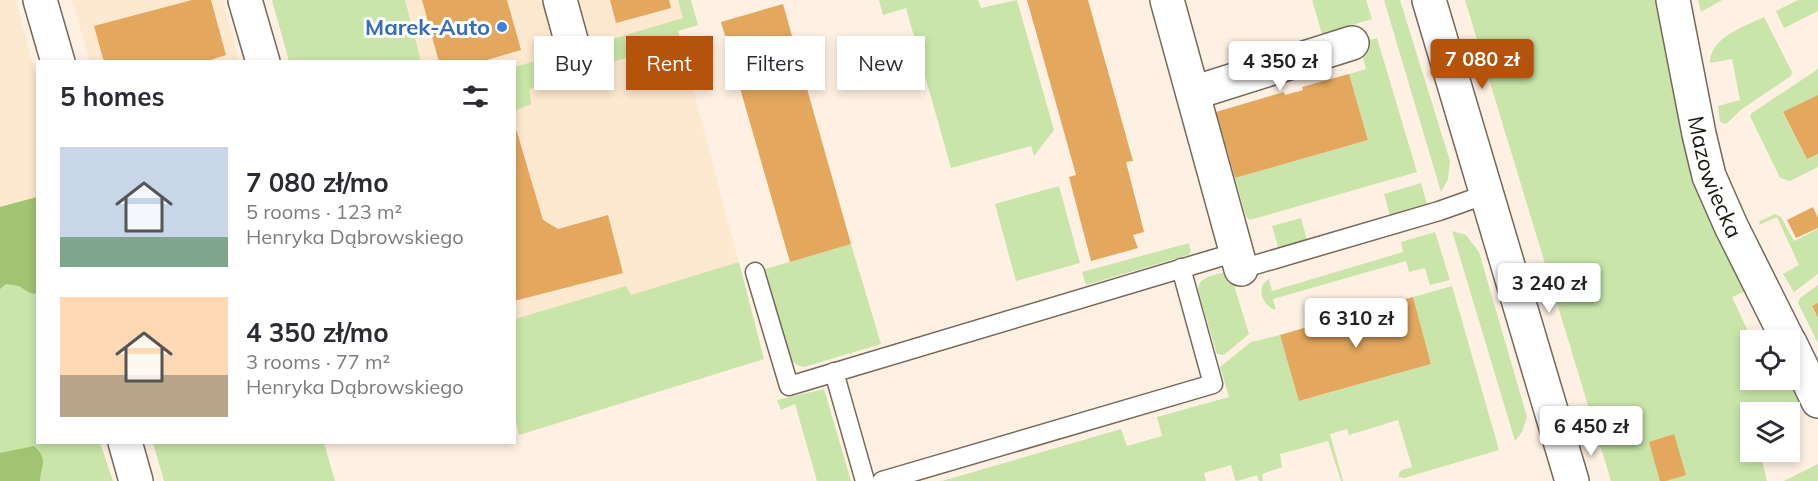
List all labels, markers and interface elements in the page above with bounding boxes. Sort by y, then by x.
place label: Marek-Auto [365,13,490,41]
marker: Marek-Auto [495,20,509,34]
chip: Buy [534,36,614,90]
chip: Rent [626,36,713,90]
chip: Filters [725,36,825,90]
chip: New [837,36,925,90]
pin: 7 080 zł [1420,39,1544,90]
pin: 4 350 zł [1218,41,1342,92]
text: 7 080 zł [1445,46,1519,71]
text: 4 350 zł [1243,48,1317,73]
text: 5 homes [60,80,164,113]
icon: filters [459,80,492,113]
street label: Mazowiecka [1682,113,1749,242]
text: 7 080 zł/mo [246,166,389,199]
icon: home [108,171,180,243]
text: 5 rooms · 123 m² [246,199,402,224]
text: Henryka Dąbrowskiego [246,224,464,249]
pin: 3 240 zł [1487,263,1611,314]
text: 3 240 zł [1512,270,1586,295]
pin: 6 310 zł [1294,298,1418,349]
text: 6 310 zł [1319,305,1393,330]
text: 4 350 zł/mo [246,316,389,349]
icon: home [108,321,180,393]
map controls [1740,330,1800,462]
button: locate [1740,330,1800,390]
text: 3 rooms · 77 m² [246,349,390,374]
text: Henryka Dąbrowskiego [246,374,464,399]
button: layers [1740,402,1800,462]
pin: 6 450 zł [1529,406,1653,457]
text: 6 450 zł [1554,413,1628,438]

